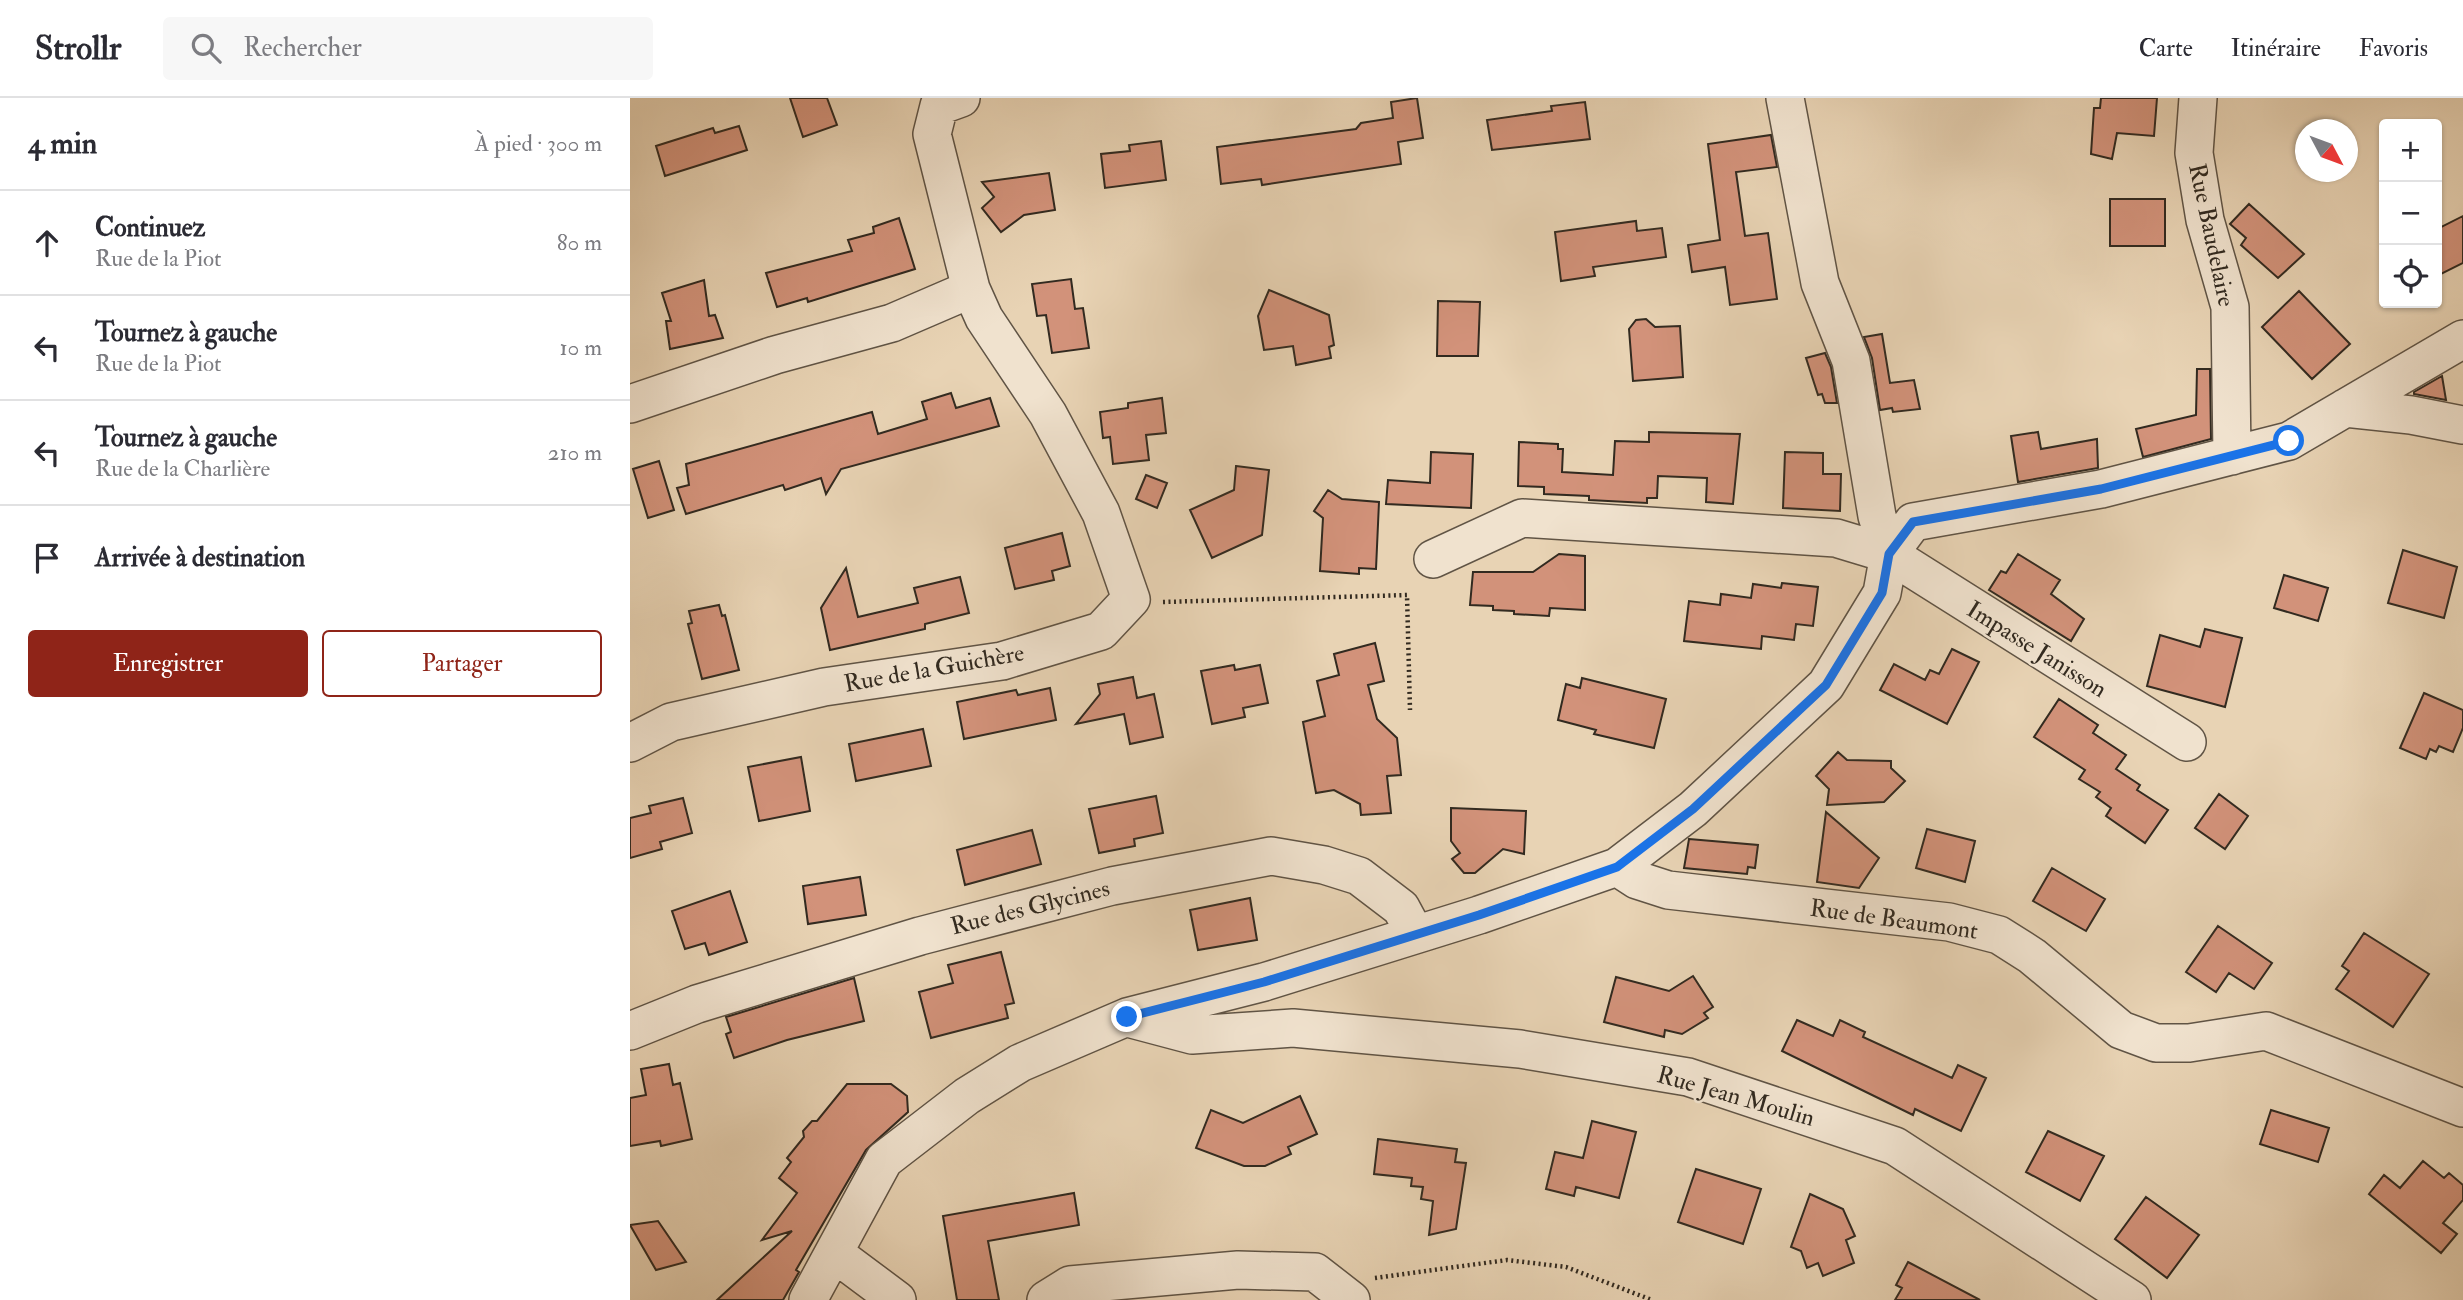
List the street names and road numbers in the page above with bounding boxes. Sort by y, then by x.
street label: Rue Baudelaire [2181,161,2242,310]
street label: Impasse Janisson [1961,594,2113,705]
street label: Rue de la Guichère [842,637,1027,700]
street label: Rue des Glycines [947,873,1113,942]
street label: Rue de Beaumont [1808,892,1980,947]
street label: Rue Jean Moulin [1653,1059,1818,1134]

